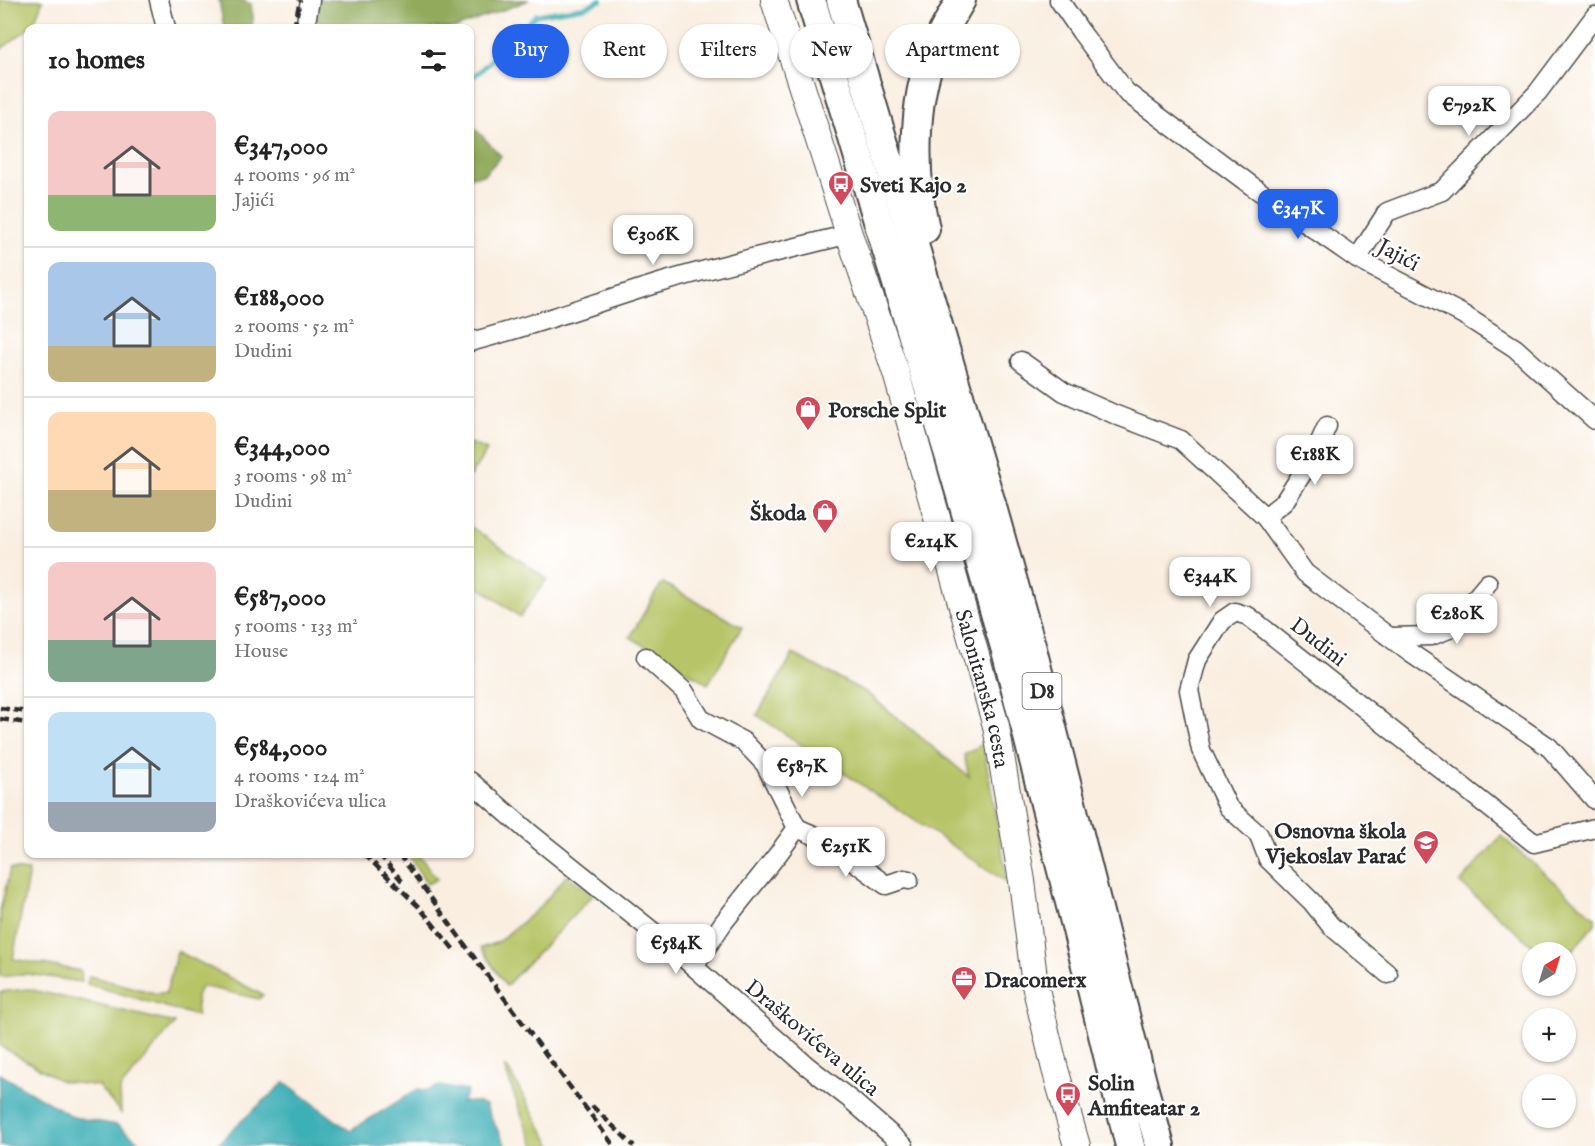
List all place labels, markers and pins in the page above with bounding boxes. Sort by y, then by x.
pin: €792K [1427,86,1511,137]
bus stop icon: Sveti Kajo 2 [826,169,856,207]
place label: Sveti Kajo 2 [860,172,967,200]
pin: €347K [1256,189,1340,240]
pin: €306K [611,215,695,266]
shop icon: Porsche Split [793,394,823,432]
place label: Porsche Split [828,397,947,425]
pin: €188K [1273,435,1357,486]
shop icon: Škoda [810,497,840,535]
place label: Škoda [750,500,806,528]
pin: €214K [889,522,973,573]
pin: €344K [1168,557,1252,608]
pin: €280K [1415,594,1499,645]
pin: €587K [760,747,844,798]
place label: Osnovna škola Vjekoslav Parać [1265,818,1407,871]
pin: €251K [804,827,888,878]
school or university icon: Osnovna škola Vjekoslav Parać [1411,828,1441,866]
pin: €584K [634,924,718,975]
office icon: Dracomerx [949,964,979,1002]
place label: Dracomerx [984,967,1087,995]
place label: Solin Amfiteatar 2 [1087,1070,1200,1123]
bus stop icon: Solin Amfiteatar 2 [1053,1080,1083,1118]

